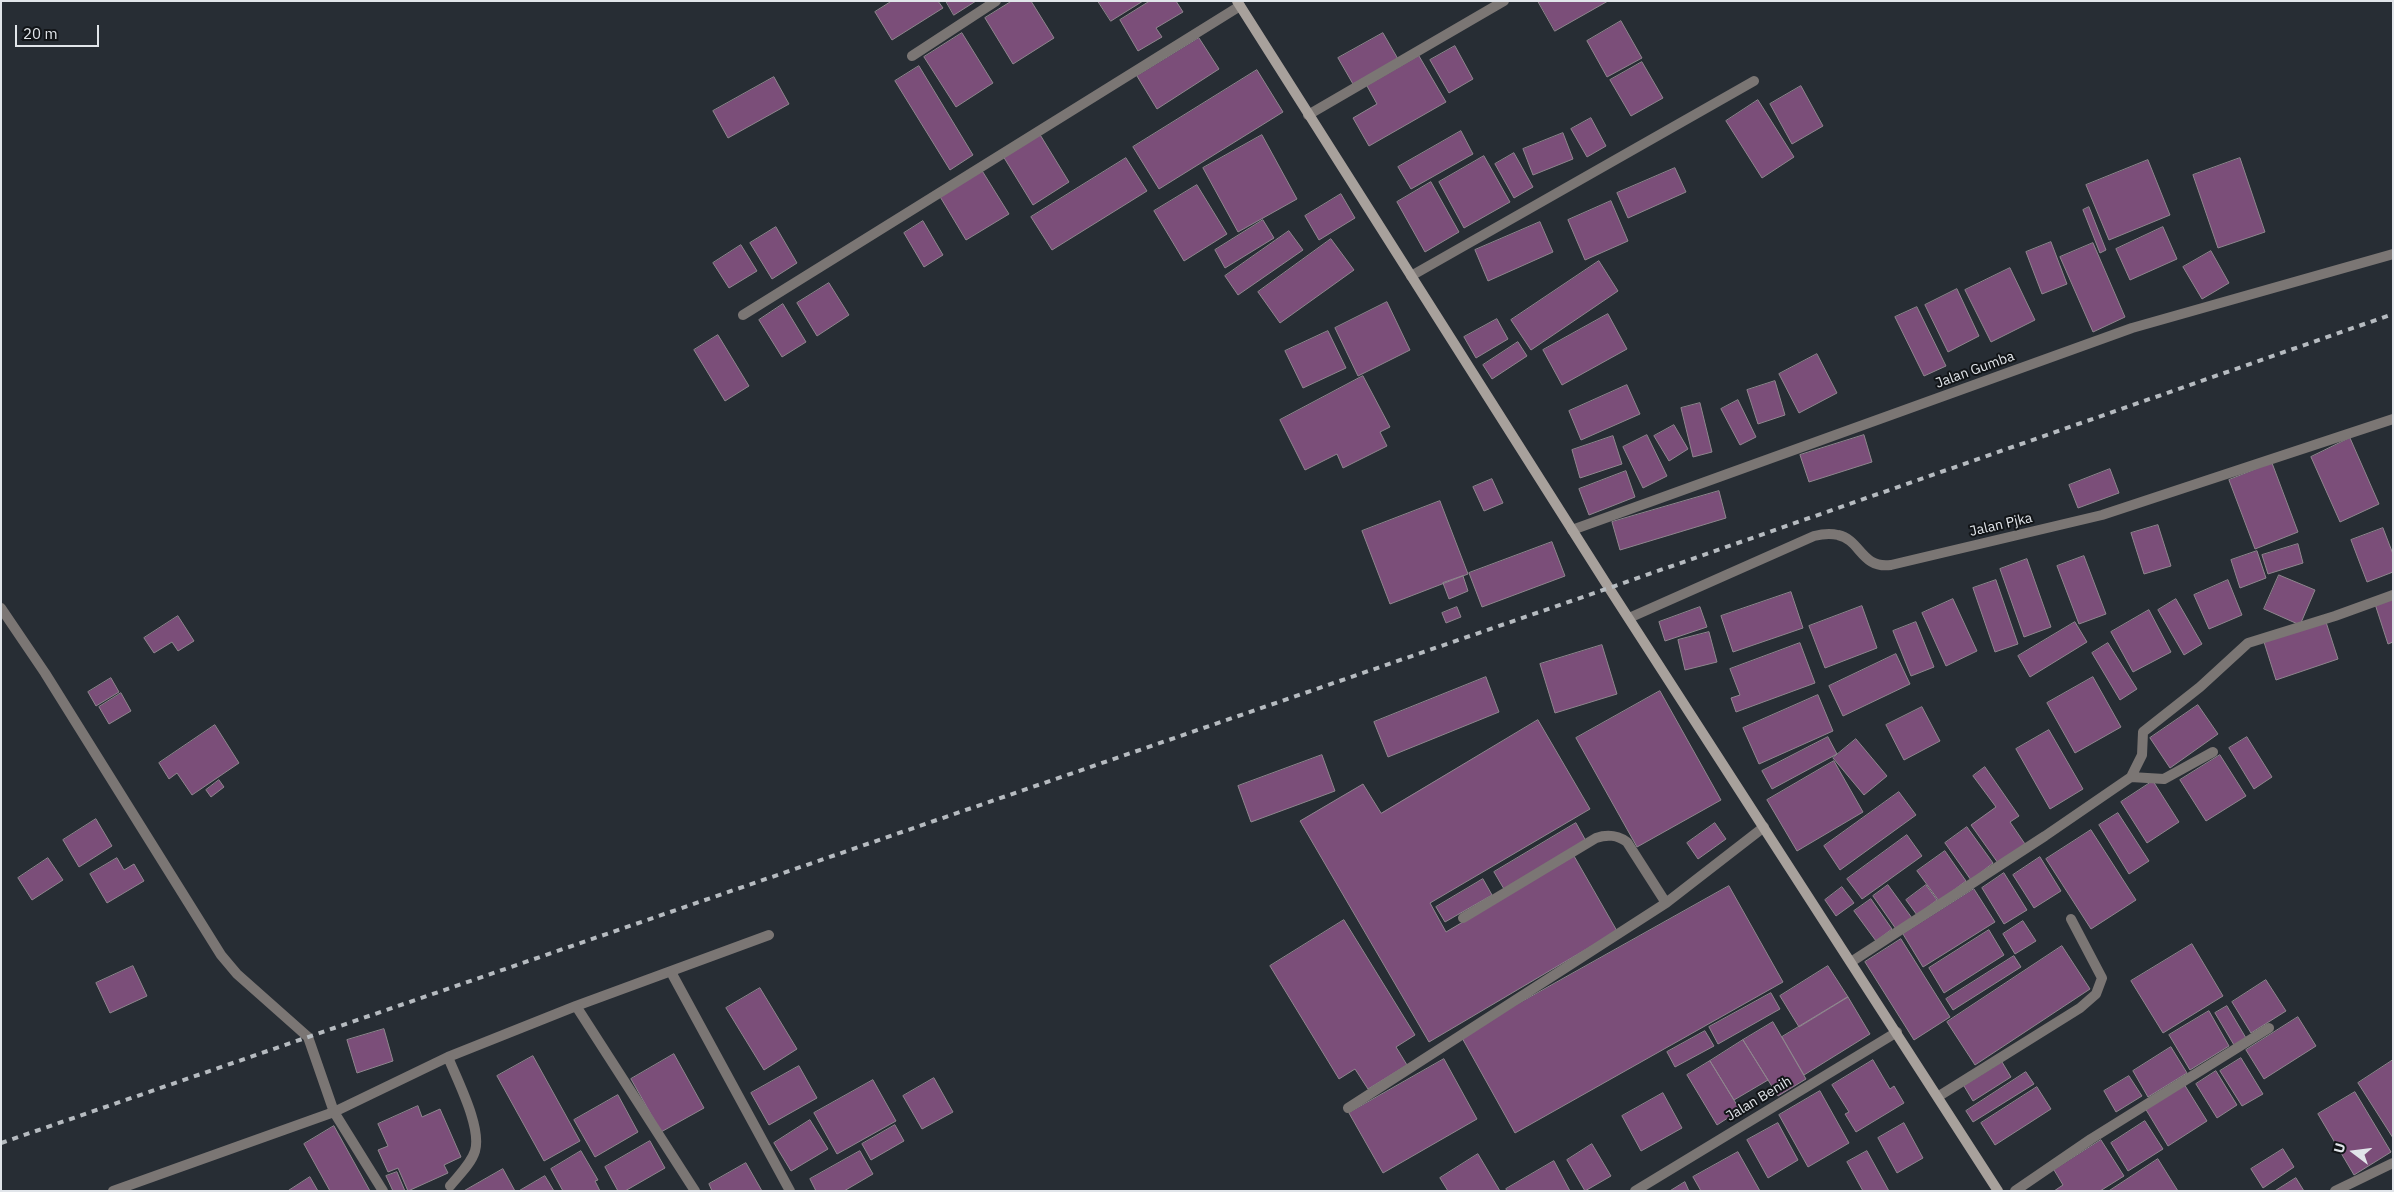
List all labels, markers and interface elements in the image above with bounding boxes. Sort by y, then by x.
scale bar [18,15,101,47]
text: 20 m [23,24,58,43]
street label: Jalan Gumba [1933,348,2017,392]
street label: Jalan Pjka [1968,510,2034,540]
street label: Jalan Benih [1723,1073,1795,1125]
north arrow [2329,1127,2379,1177]
text: U [2330,1141,2349,1155]

